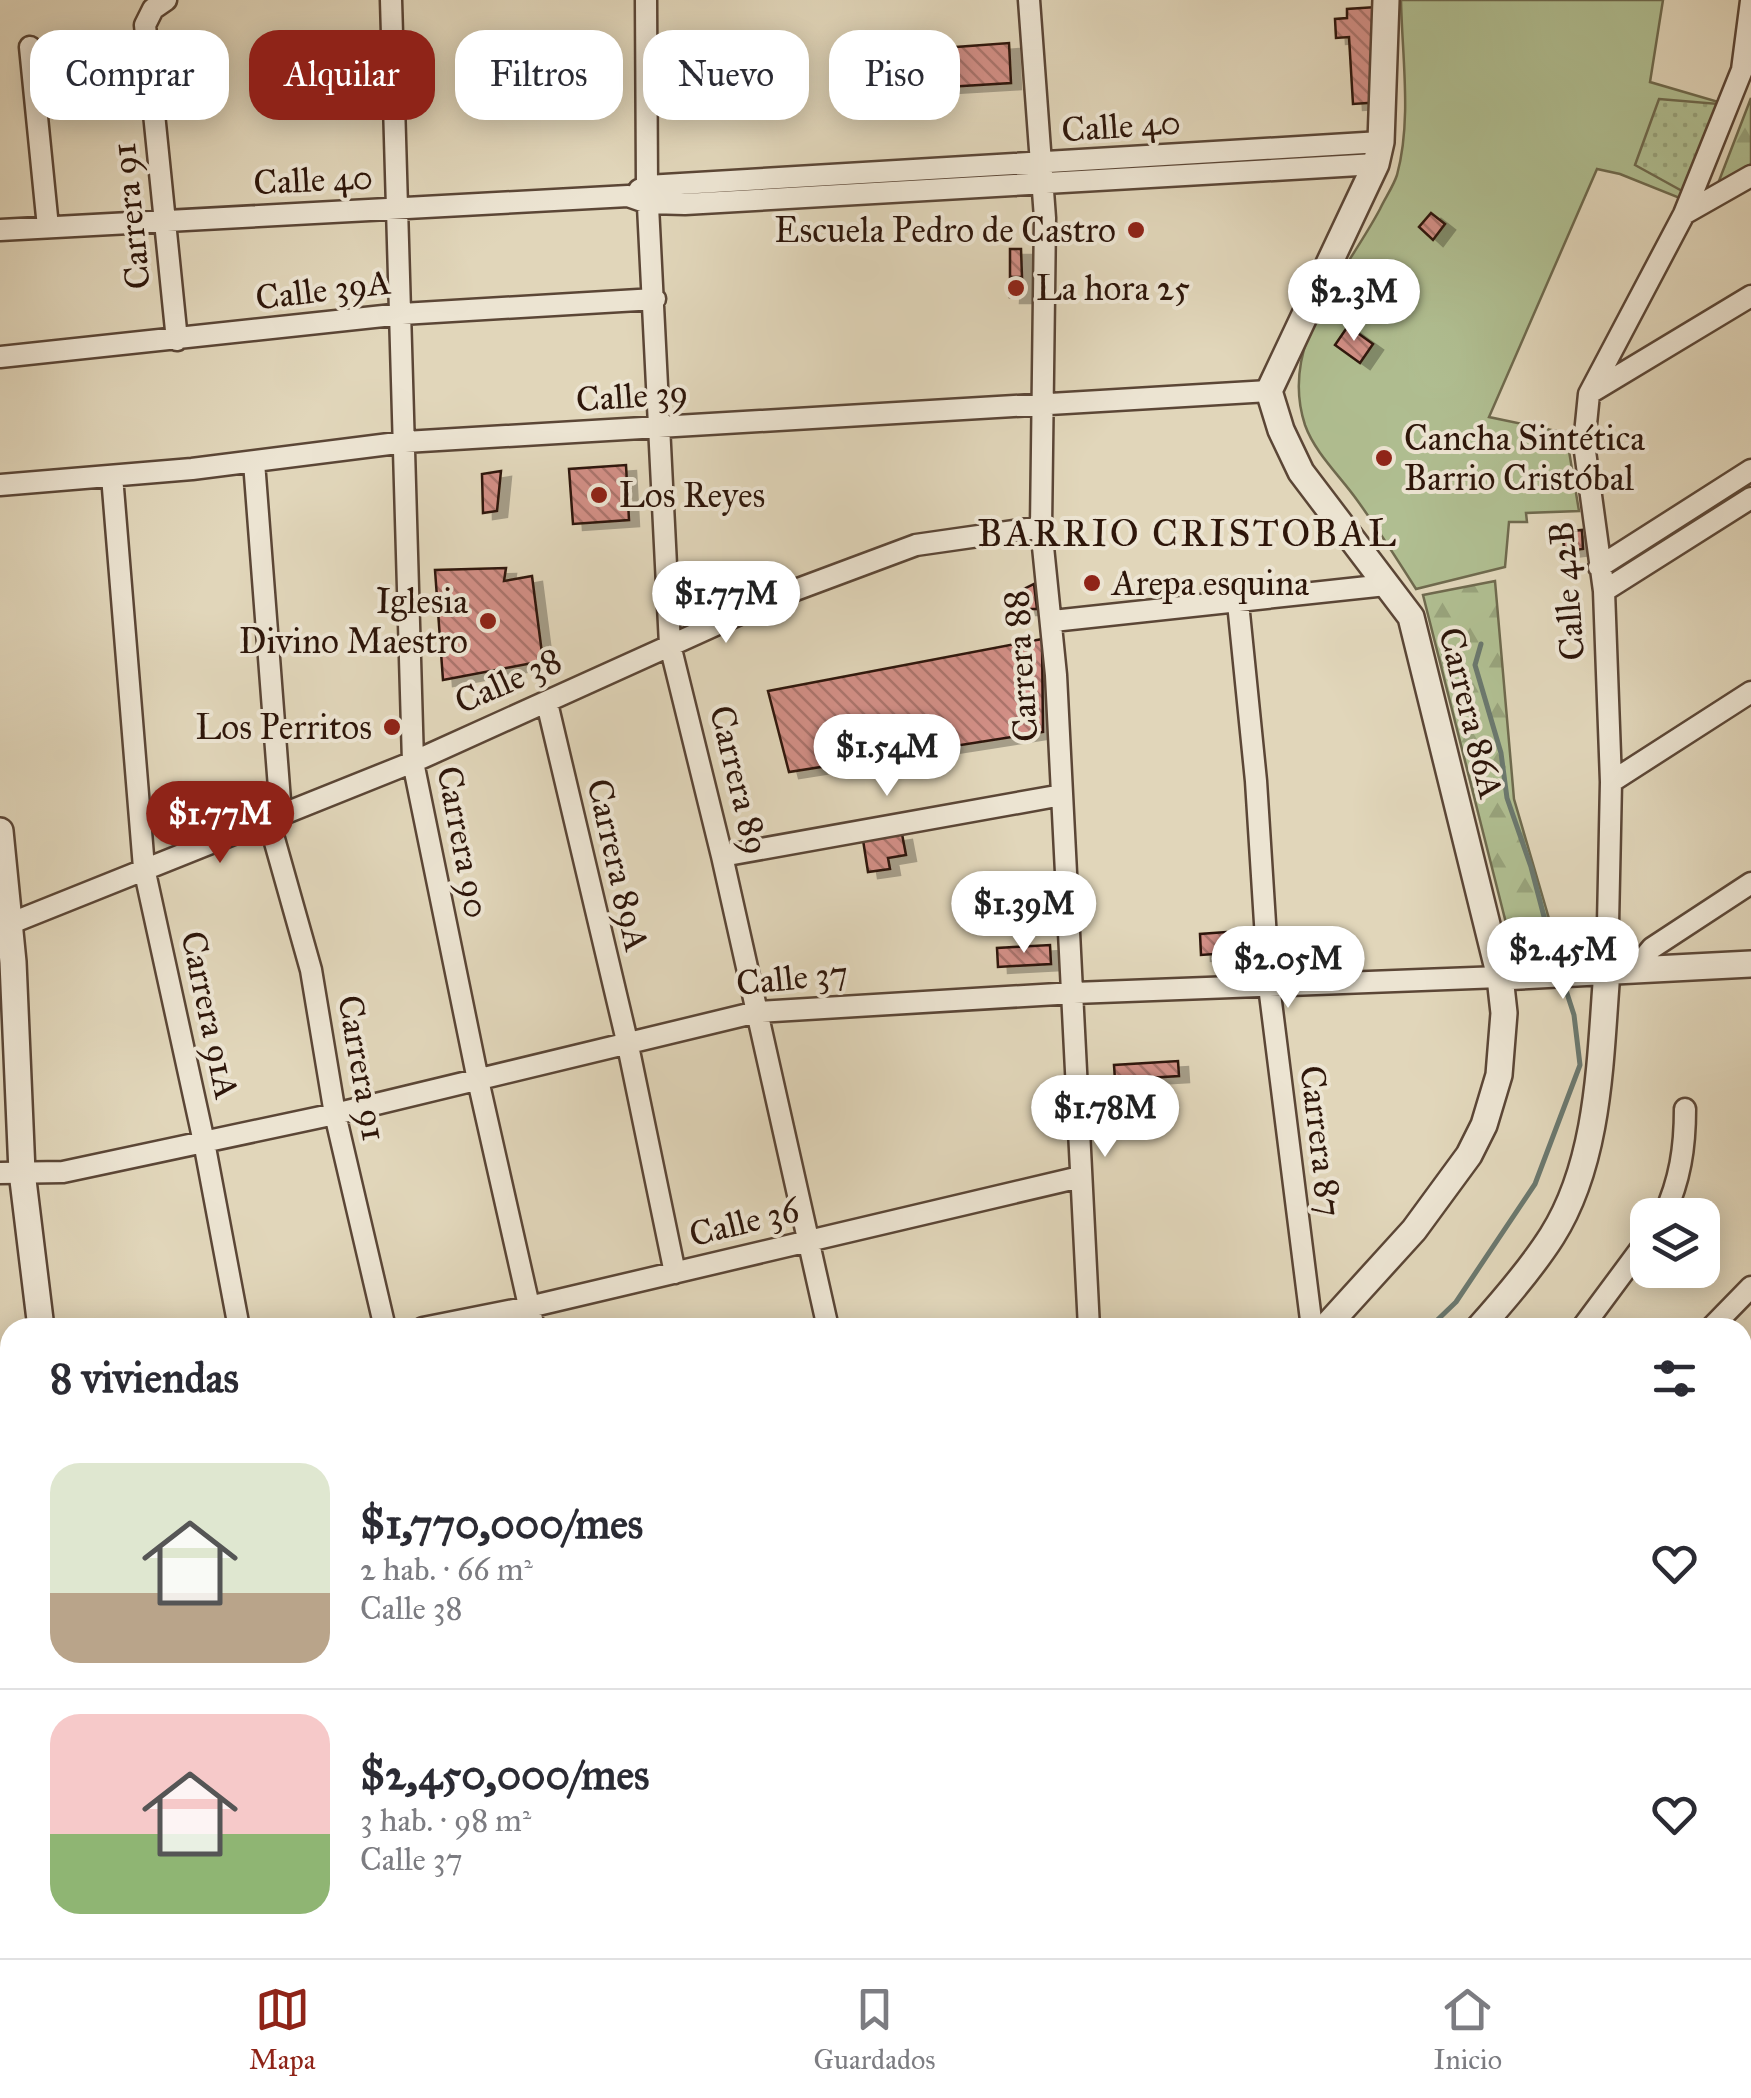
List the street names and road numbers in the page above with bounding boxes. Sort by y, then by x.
street label: Calle 40 [1060,100,1182,152]
street label: Carrera 91 [102,141,160,291]
street label: Calle 40 [252,155,374,205]
street label: Calle 39A [253,260,394,320]
street label: Calle 39 [574,371,690,421]
street label: Calle 42B [1540,520,1594,662]
street label: Carrera 88 [994,589,1048,743]
street label: Carrera 86A [1429,623,1513,803]
street label: Calle 38 [448,639,568,723]
street label: Carrera 89 [700,701,778,859]
street label: Carrera 90 [427,762,499,922]
street label: Carrera 89A [577,775,659,956]
street label: Carrera 91A [171,927,249,1103]
street label: Calle 37 [734,951,850,1005]
street label: Carrera 91 [328,992,396,1144]
street label: Carrera 87 [1290,1063,1352,1219]
street label: Calle 36 [685,1187,804,1256]

